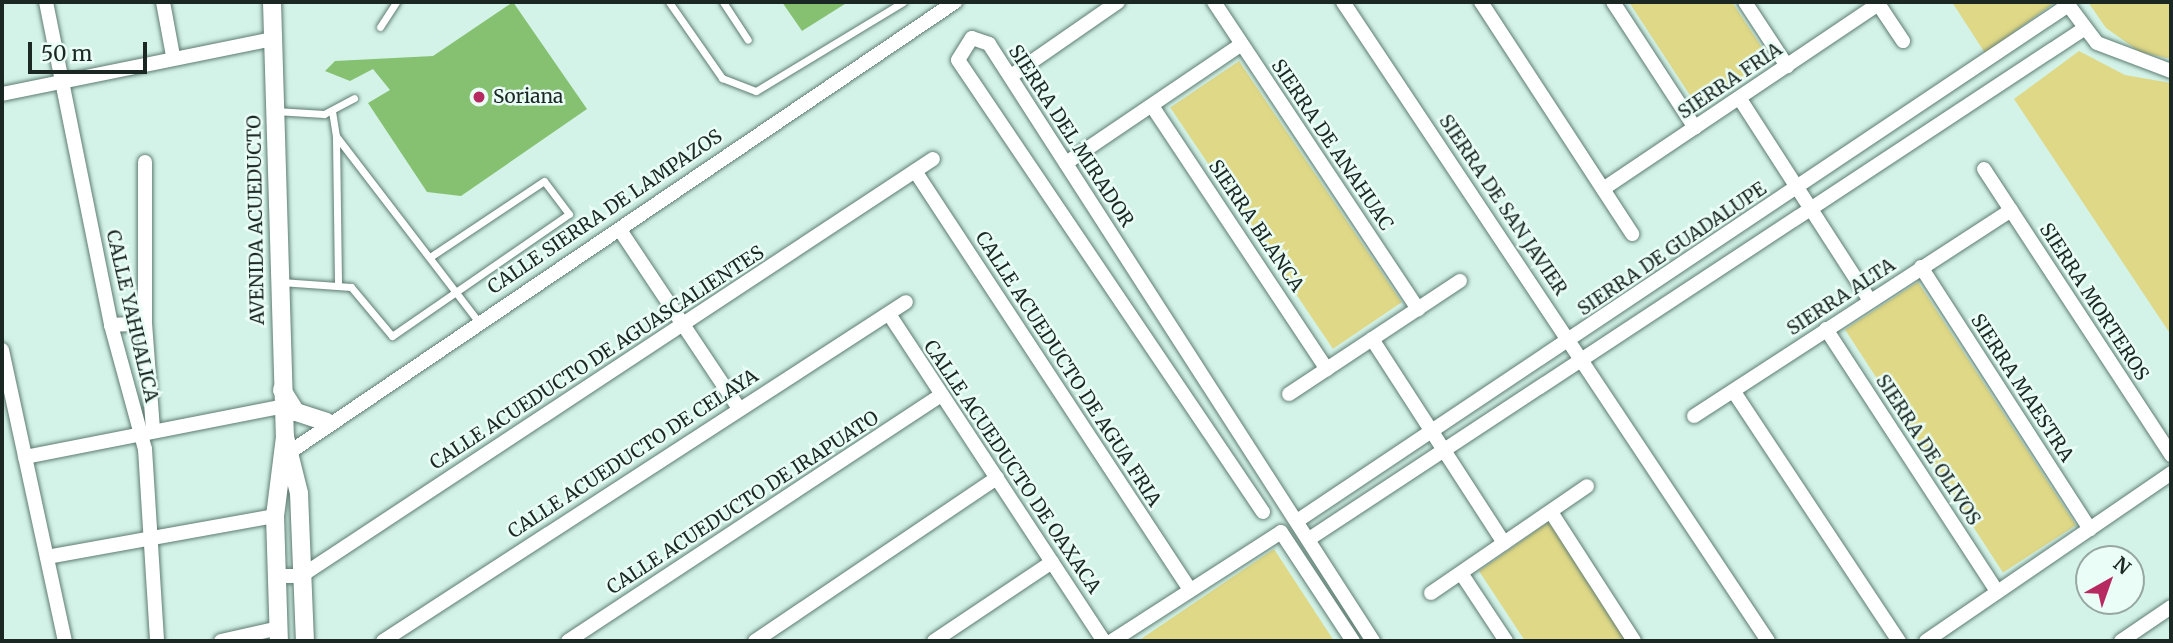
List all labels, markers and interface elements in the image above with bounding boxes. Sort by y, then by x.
scale bar [32,28,150,72]
street label: SIERRA FRIA [1674,38,1786,124]
text: 50 m [41,40,92,67]
street label: SIERRA DEL MIRADOR [1004,41,1138,231]
street label: SIERRA DE ANAHUAC [1266,55,1398,235]
place label: Soriana [493,86,563,108]
marker: Soriana [471,89,487,105]
street label: SIERRA DE SAN JAVIER [1434,110,1572,300]
street label: AVENIDA ACUEDUCTO [243,115,269,325]
street label: CALLE SIERRA DE LAMPAZOS [484,125,726,299]
street label: SIERRA BLANCA [1203,156,1309,296]
street label: SIERRA DE GUADALUPE [1573,177,1771,321]
street label: SIERRA MORTEROS [2035,219,2153,385]
street label: CALLE ACUEDUCTO DE AGUA FRIA [970,227,1166,511]
street label: CALLE YAHUALICA [101,228,163,404]
street label: CALLE ACUEDUCTO DE AGUASCALIENTES [426,241,768,475]
street label: SIERRA ALTA [1783,254,1899,340]
street label: SIERRA MAESTRA [1966,310,2078,466]
street label: CALLE ACUEDUCTO DE OAXACA [919,336,1105,598]
street label: CALLE ACUEDUCTO DE CELAYA [504,364,762,544]
street label: SIERRA DE OLIVOS [1871,370,1985,530]
street label: CALLE ACUEDUCTO DE IRAPUATO [603,406,883,600]
north arrow [2075,545,2145,615]
text: N [2109,551,2136,579]

